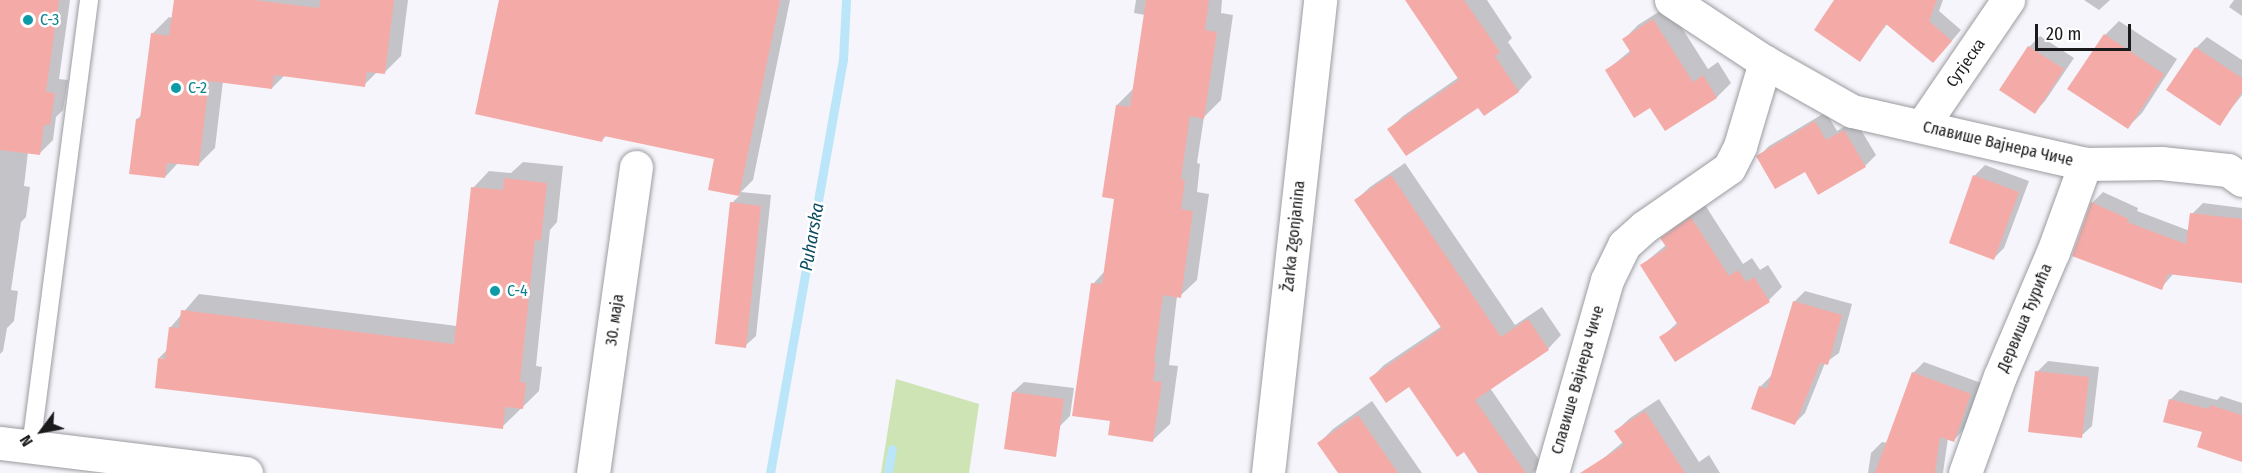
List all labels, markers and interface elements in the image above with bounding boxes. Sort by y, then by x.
place label: C-3 [40,10,59,30]
scale bar [2038,12,2134,50]
marker: C-3 [21,13,35,27]
text: 20 m [2046,23,2081,45]
street label: Сутјеска [1942,35,1990,91]
place label: C-2 [188,78,207,98]
marker: C-2 [169,81,183,95]
street label: Славише Вајнера Чиче [1921,117,2075,171]
street label: Žarka Zgonjanina [1279,180,1309,292]
water label: Puharska [795,201,829,273]
street label: Дервиша Ђурића [1994,261,2056,375]
place label: C-4 [507,281,528,301]
marker: C-4 [488,284,502,298]
street label: 30. маја [602,293,628,347]
street label: Славише Вајнера Чиче [1548,303,1608,457]
north arrow [12,401,72,461]
text: N [16,432,37,450]

